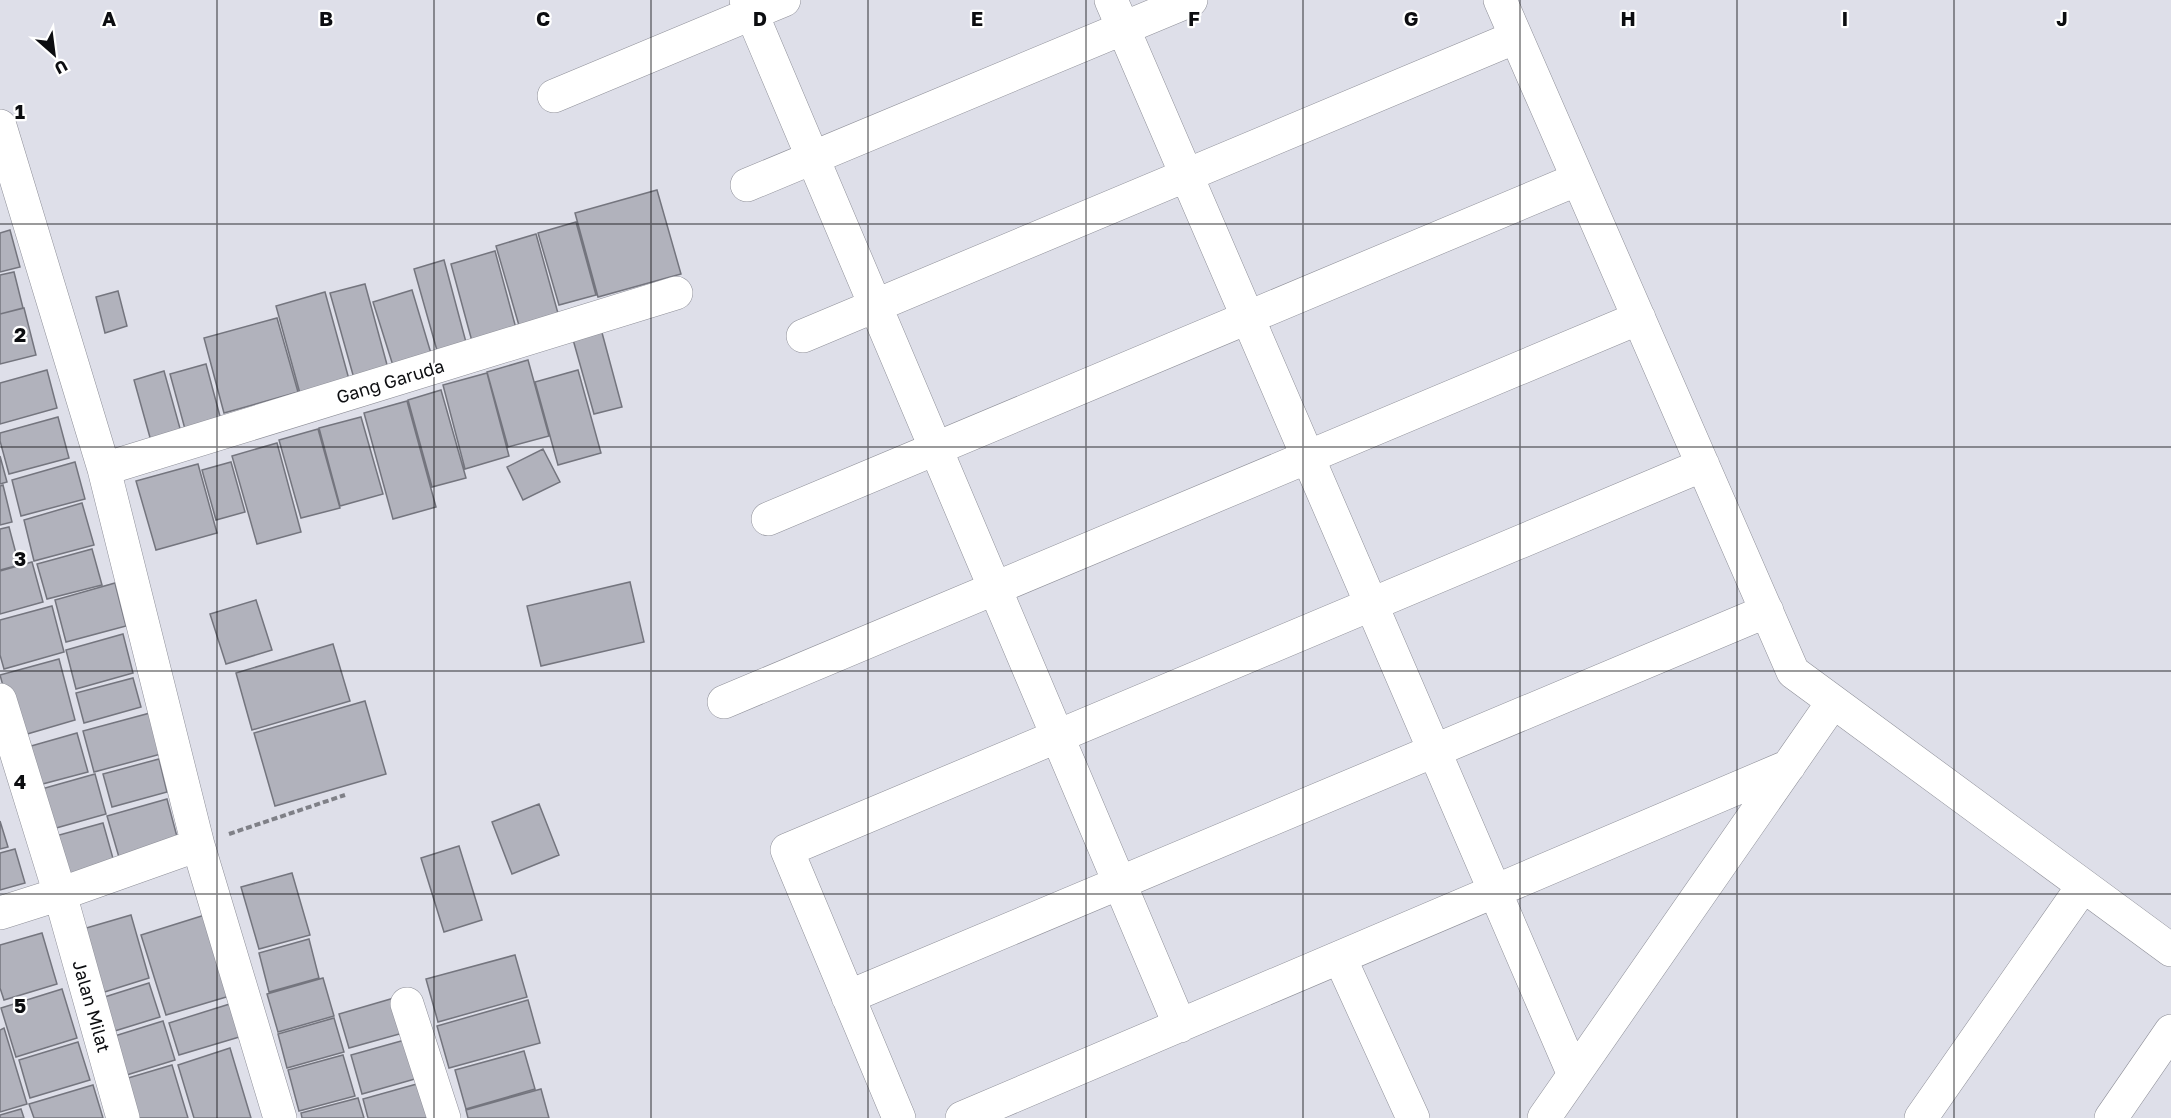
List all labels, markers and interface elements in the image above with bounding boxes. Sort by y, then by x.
text: A [102,6,116,30]
text: B [319,6,333,30]
text: C [536,6,550,30]
text: D [753,6,767,30]
text: E [971,6,983,30]
text: F [1188,6,1200,30]
text: G [1404,6,1418,30]
text: H [1620,6,1636,30]
text: I [1842,6,1848,30]
text: J [2056,6,2068,30]
north arrow [24,24,84,84]
text: U [51,56,71,79]
text: 1 [15,99,25,123]
text: 2 [14,322,26,346]
street label: Gang Garuda [333,354,447,408]
text: 3 [14,546,26,570]
text: 4 [14,769,26,793]
street label: Jalan Milat [68,957,116,1055]
text: 5 [14,993,26,1017]

